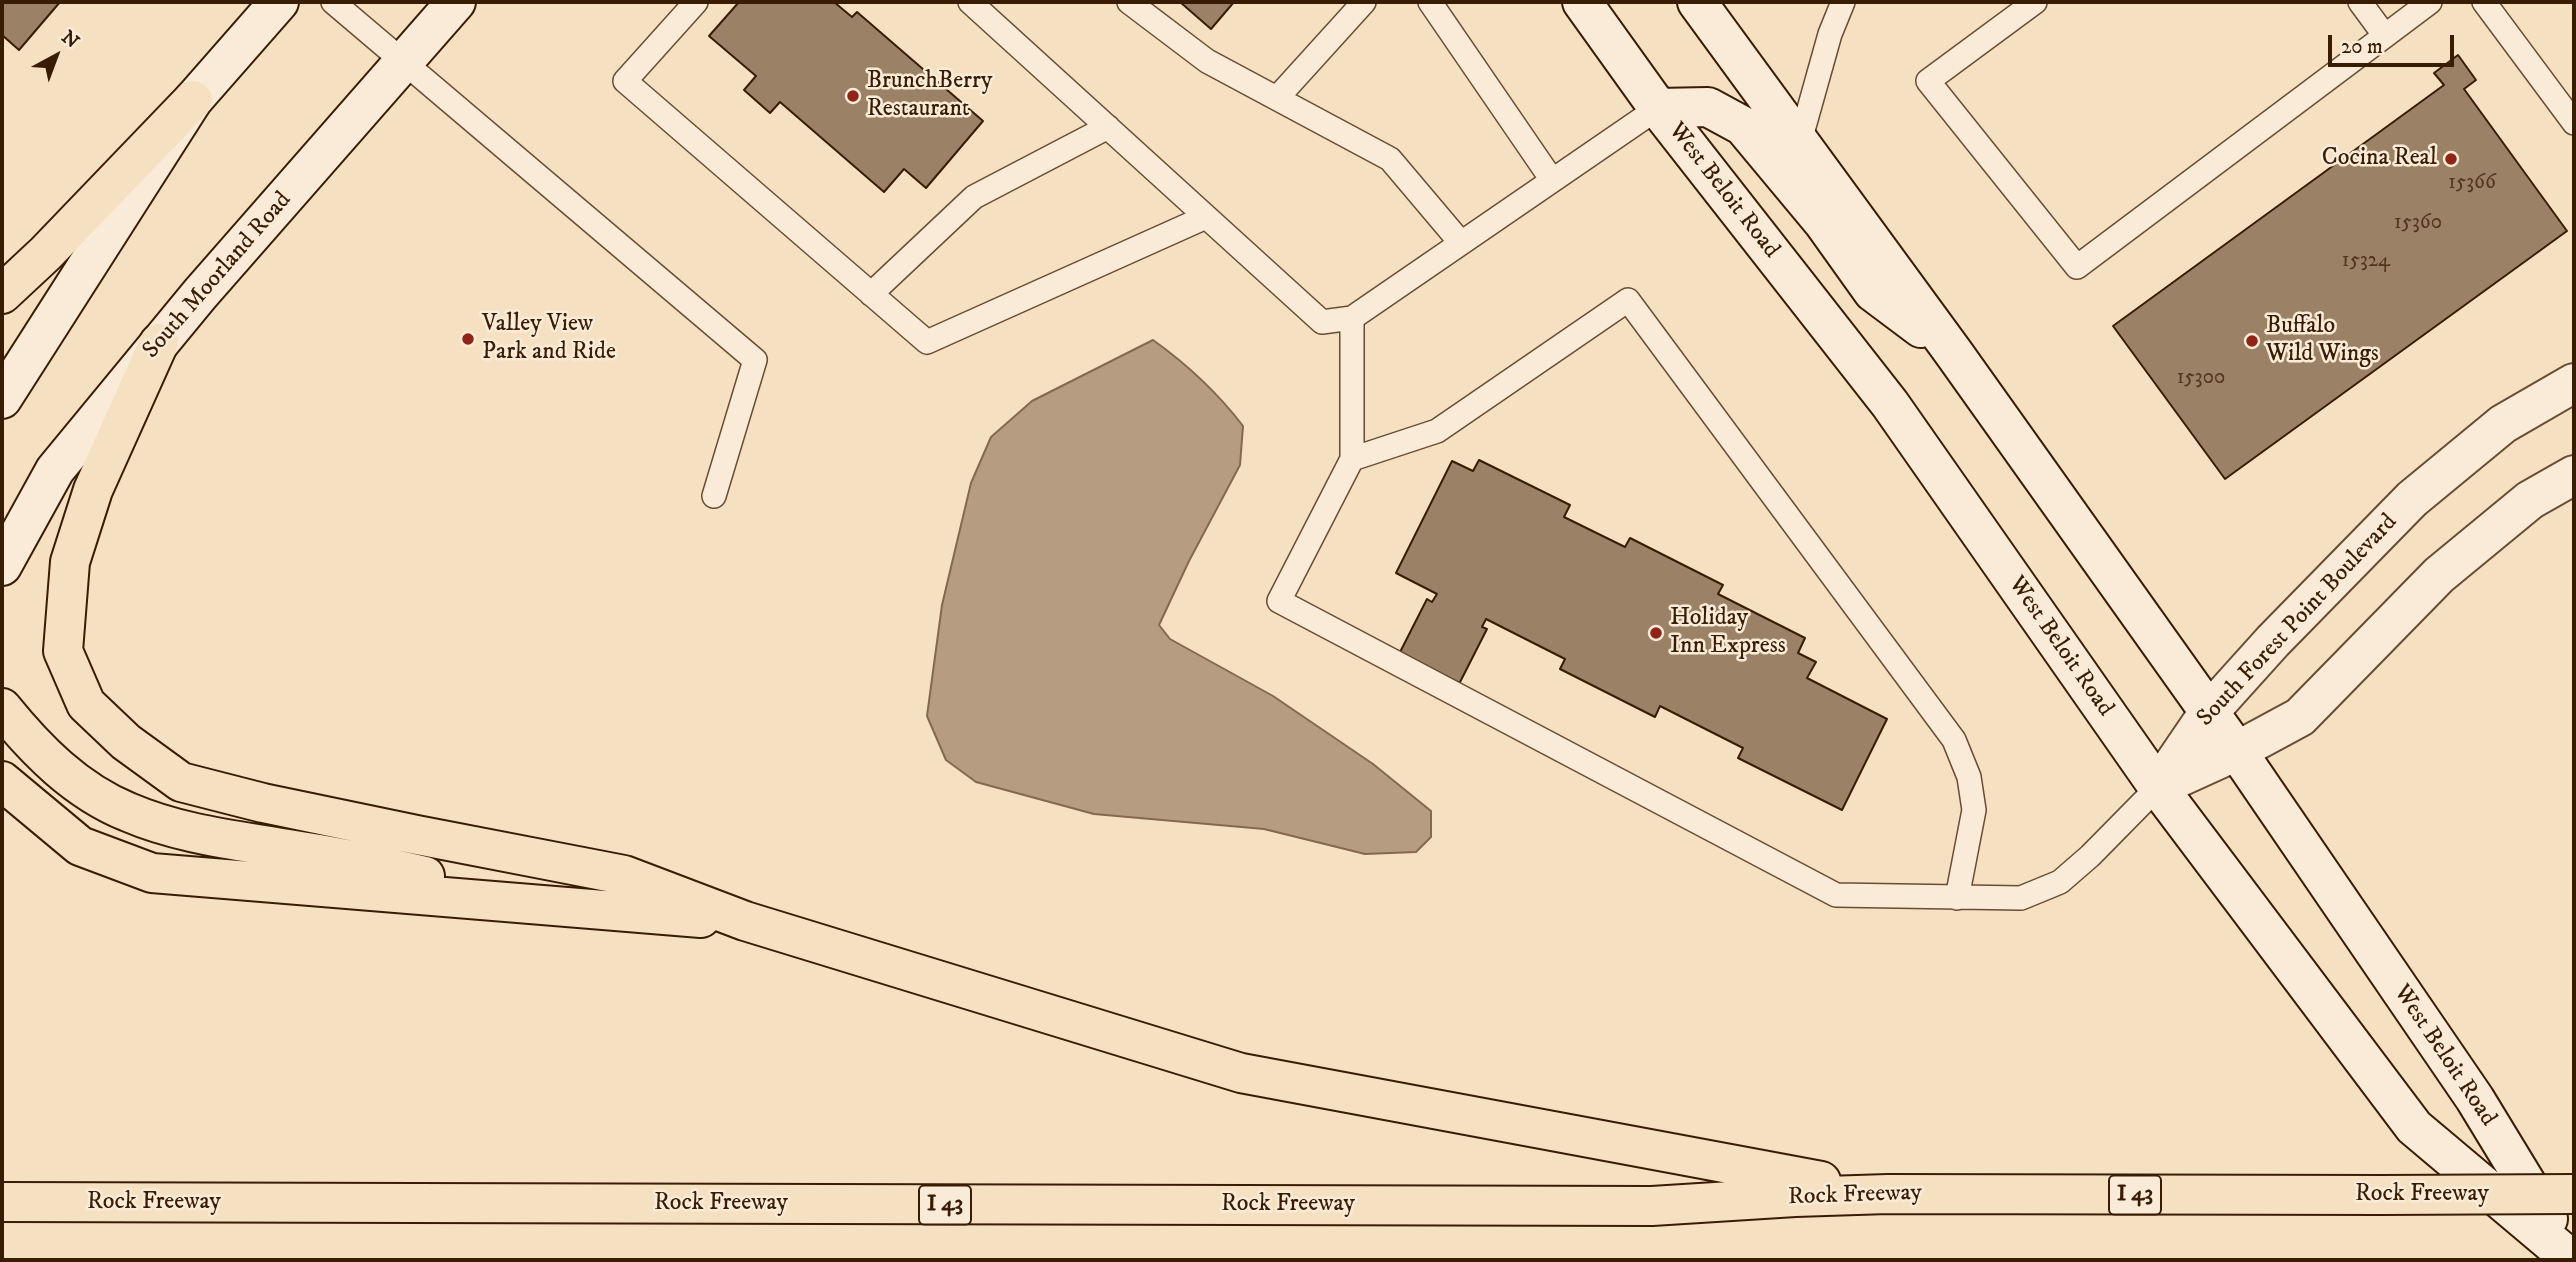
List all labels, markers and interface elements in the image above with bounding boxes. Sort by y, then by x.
north arrow [21,21,91,91]
scale bar [2331,21,2457,65]
text: N [57,26,84,54]
text: 20 m [2341,34,2383,60]
place label: BrunchBerry Restaurant [867,68,992,124]
marker: BrunchBerry Restaurant [845,88,861,104]
street label: West Beloit Road [1661,117,1785,265]
place label: Cocina Real [2322,145,2437,173]
marker: Cocina Real [2443,151,2459,167]
house number: 15366 [2448,171,2496,197]
street label: South Moorland Road [138,187,298,365]
house number: 15360 [2394,211,2442,237]
house number: 15324 [2342,249,2390,275]
place label: Valley View Park and Ride [482,311,616,367]
place label: Buffalo Wild Wings [2266,313,2379,369]
marker: Valley View Park and Ride [460,331,476,347]
marker: Buffalo Wild Wings [2244,333,2260,349]
house number: 15300 [2177,366,2225,392]
street label: South Forest Point Boulevard [2192,509,2404,733]
street label: West Beloit Road [2001,572,2119,722]
place label: Holiday Inn Express [1670,605,1786,661]
marker: Holiday Inn Express [1648,625,1664,641]
street label: West Beloit Road [2386,980,2502,1132]
road number: I 43 [2109,1176,2161,1214]
street label: Rock Freeway [1788,1179,1922,1213]
street label: Rock Freeway [2355,1181,2489,1209]
road number: I 43 [919,1186,971,1224]
street label: Rock Freeway [87,1189,221,1217]
street label: Rock Freeway [654,1190,788,1218]
street label: Rock Freeway [1221,1191,1355,1219]

